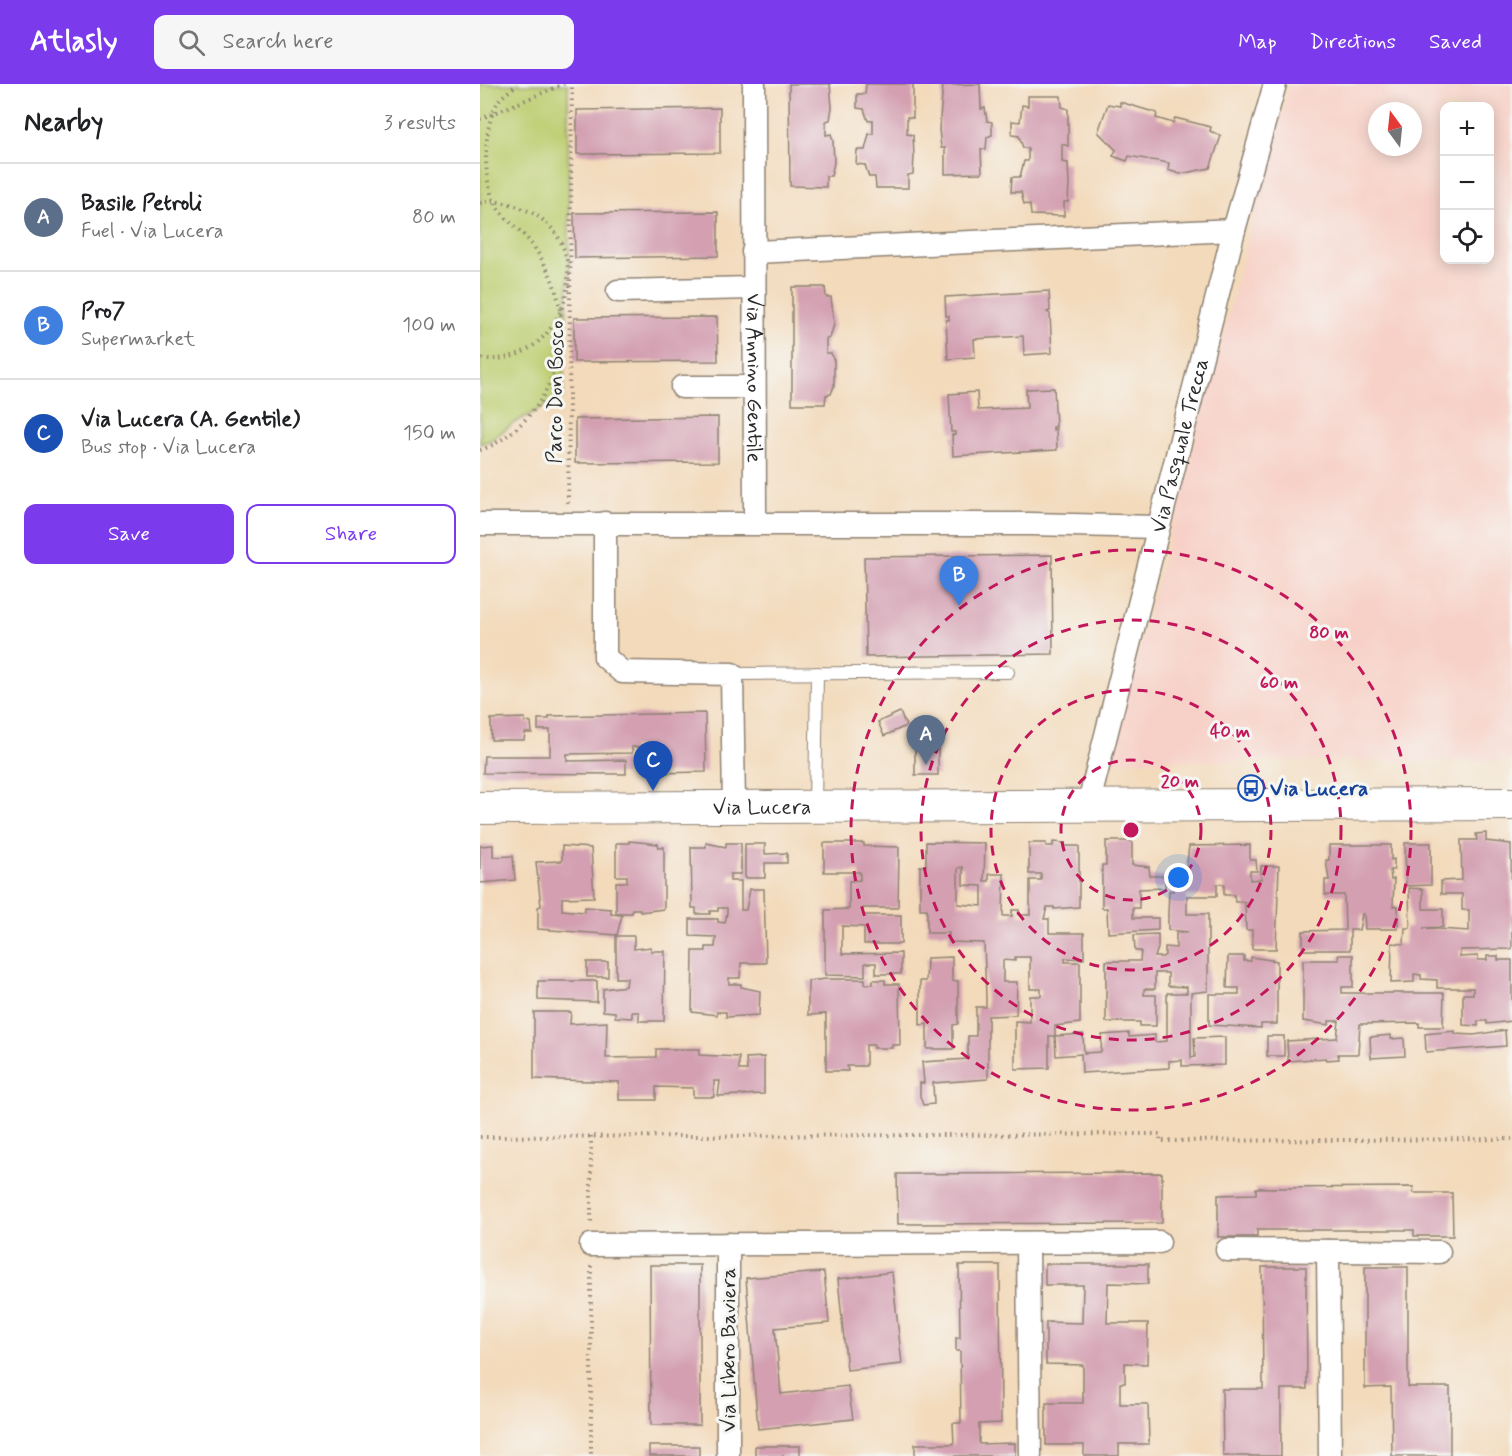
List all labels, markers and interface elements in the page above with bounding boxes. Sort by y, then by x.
search box [154,15,574,69]
text: Atlasly [30,24,118,61]
icon: search [175,26,208,59]
text: Search here [223,28,333,56]
text: Map [1238,28,1277,56]
text: Directions [1310,28,1396,56]
text: Saved [1429,28,1482,56]
north arrow [1368,102,1422,156]
map controls [1440,102,1494,264]
button: + [1440,102,1494,156]
text: Nearby [24,106,103,140]
text: 3 results [384,110,456,137]
button: − [1440,156,1494,210]
text: Basile Petroli [81,190,202,218]
text: A [37,204,50,231]
text: 80 m [412,204,456,231]
button: locate [1440,210,1494,264]
text: Fuel · Via Lucera [81,218,223,245]
street label: Via Annino Gentile [739,293,768,463]
text: Pro7 [81,298,125,326]
text: B [37,312,50,339]
text: 100 m [402,312,456,339]
street label: Parco Don Bosco [541,320,571,464]
text: Supermarket [81,326,195,353]
street label: Via Pasquale Trecca [1145,355,1216,536]
text: Via Lucera (A. Gentile) [81,406,300,434]
text: C [36,420,51,447]
text: 150 m [403,420,456,447]
text: Bus stop · Via Lucera [81,434,256,461]
button: Save [24,504,234,564]
button: Share [246,504,456,564]
pin: B [940,556,978,606]
text: 80 m [1309,621,1349,645]
text: 60 m [1260,671,1298,695]
pin: A [906,716,946,765]
text: 40 m [1210,720,1250,744]
pin: C [634,742,672,791]
text: 20 m [1161,770,1199,794]
bus stop icon: Via Lucera [1236,773,1266,803]
place label: Via Lucera [1270,775,1368,803]
street label: Via Lucera [713,794,811,822]
centre of rings [1121,820,1141,840]
your location [1164,863,1193,892]
street label: Via Libero Baviera [715,1268,743,1432]

